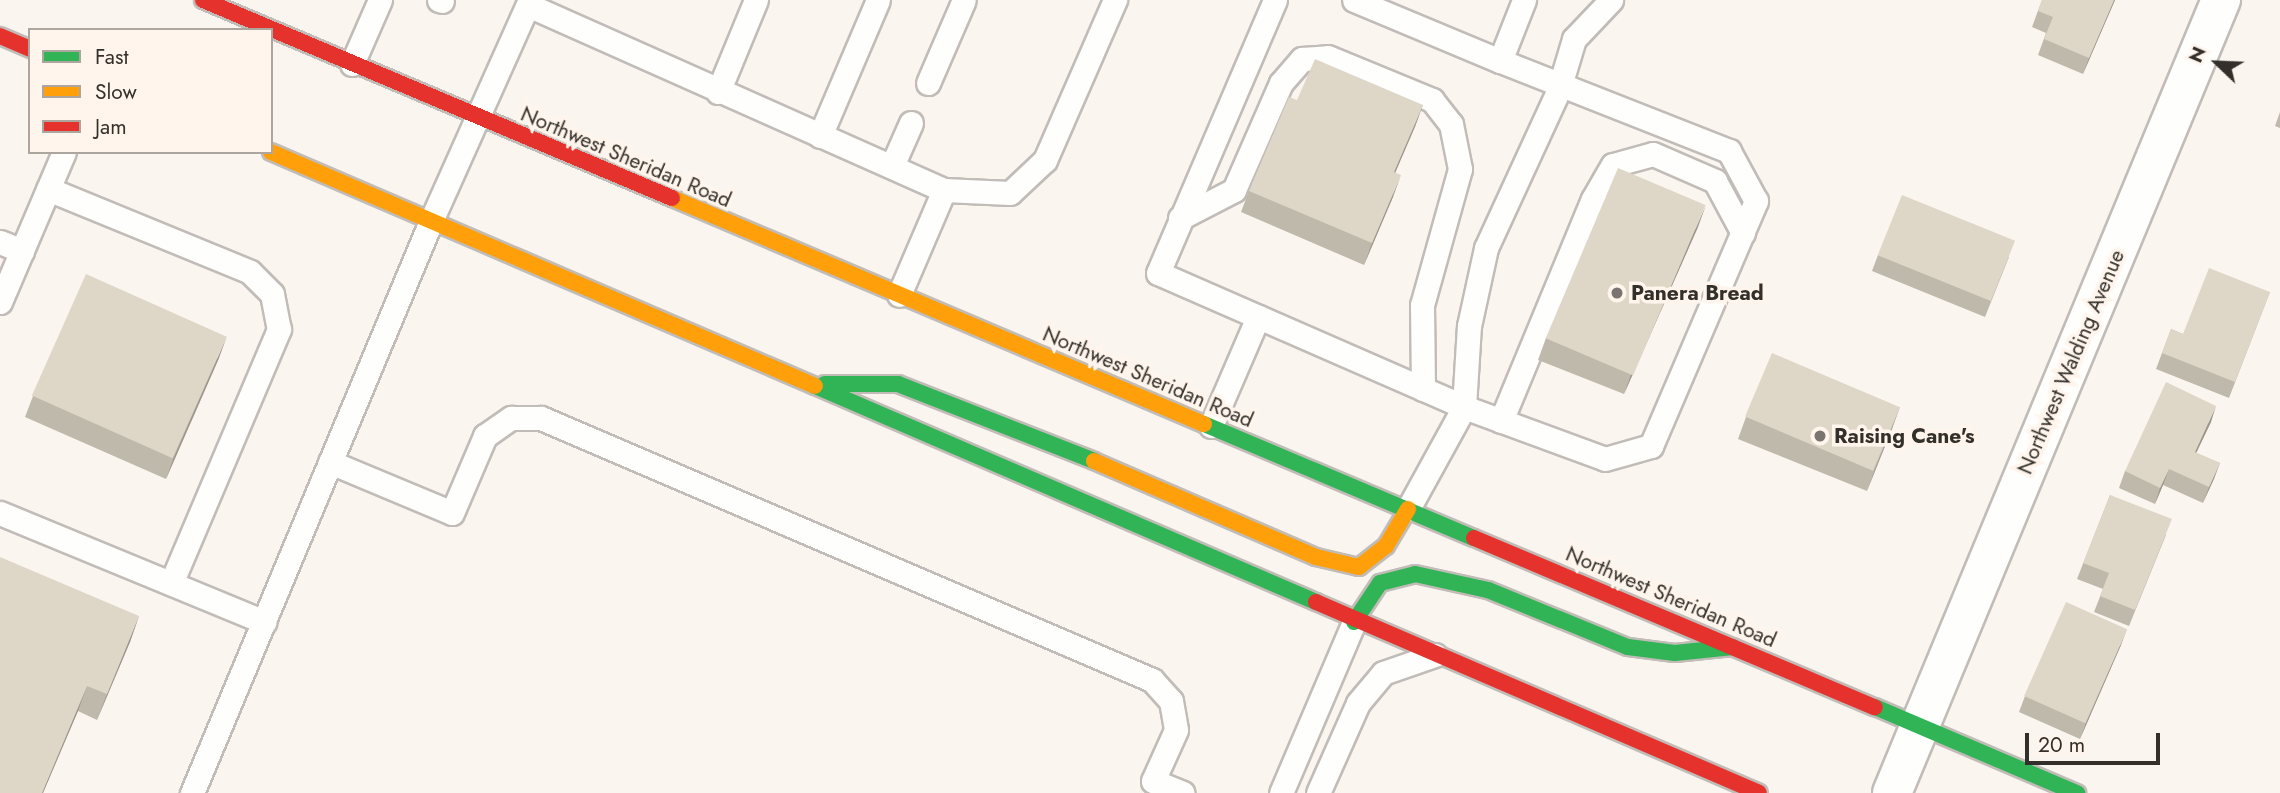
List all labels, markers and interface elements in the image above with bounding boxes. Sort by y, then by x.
legend [28,28,273,154]
north arrow [2182,28,2252,98]
text: Fast [95,42,128,72]
text: N [2182,42,2213,67]
text: Slow [95,77,137,107]
street label: Northwest Sheridan Road [517,101,735,213]
text: Jam [95,112,127,142]
street label: Northwest Walding Avenue [2012,246,2130,478]
place label: Panera Bread [1631,280,1764,306]
marker: Panera Bread [1609,285,1625,301]
street label: Northwest Sheridan Road [1039,321,1257,433]
place label: Raising Cane's [1834,423,1975,449]
marker: Raising Cane's [1812,428,1828,444]
street label: Northwest Sheridan Road [1562,541,1780,653]
scale bar [2028,720,2163,764]
text: 20 m [2038,730,2085,760]

